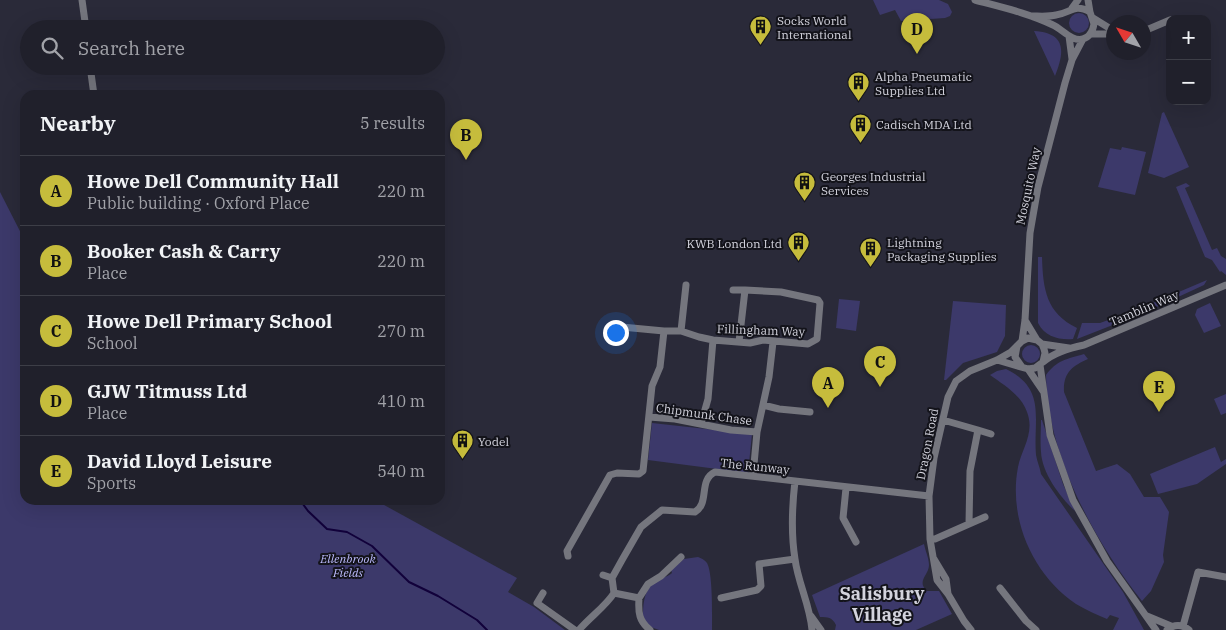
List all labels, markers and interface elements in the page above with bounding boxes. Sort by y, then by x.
place label: Socks World International [777,13,852,42]
pin: D [901,13,933,54]
building icon: Socks World International [749,15,773,46]
north arrow [1106,15,1151,60]
map controls [1166,15,1211,105]
button: + [1166,15,1211,60]
search box [20,20,445,75]
icon: search [38,34,66,62]
text: Search here [78,36,185,60]
button: − [1166,60,1211,105]
place label: Alpha Pneumatic Supplies Ltd [875,69,972,98]
building icon: Alpha Pneumatic Supplies Ltd [847,71,871,102]
text: Nearby [40,109,116,137]
building icon: Cadisch MDA Ltd [848,112,872,143]
text: 5 results [360,113,425,133]
place label: Cadisch MDA Ltd [876,117,972,132]
pin: B [450,119,482,160]
street label: Mosquito Way [1012,145,1044,226]
text: Howe Dell Community Hall [87,169,339,193]
place label: Georges Industrial Services [821,169,926,198]
building icon: Georges Industrial Services [793,171,817,202]
text: A [50,181,62,201]
text: 220 m [377,181,425,201]
text: Public building · Oxford Place [87,193,309,213]
building icon: KWB London Ltd [786,231,810,262]
place label: Lightning Packaging Supplies [887,235,997,264]
place label: KWB London Ltd [686,236,782,251]
building icon: Lightning Packaging Supplies [859,237,883,268]
text: Booker Cash & Carry [87,239,280,263]
text: B [50,251,62,271]
text: 220 m [377,251,425,271]
text: Place [87,263,127,283]
street label: Tamblin Way [1107,286,1182,329]
text: Howe Dell Primary School [87,309,332,333]
your location [603,320,629,346]
text: C [51,321,61,341]
text: 270 m [377,321,425,341]
street label: Fillingham Way [717,321,806,339]
text: School [87,333,138,353]
pin: C [864,346,896,387]
pin: A [812,367,844,408]
pin: E [1143,371,1175,412]
text: GJW Titmuss Ltd [87,379,247,403]
text: D [50,391,62,411]
text: 410 m [377,391,425,411]
street label: Chipmunk Chase [655,400,753,428]
text: Place [87,403,127,423]
street label: Dragon Road [913,407,941,481]
building icon: Yodel [450,429,474,460]
place label: Yodel [478,434,509,449]
text: David Lloyd Leisure [87,449,272,473]
street label: The Runway [720,455,791,477]
text: E [51,461,61,481]
text: 540 m [377,461,425,481]
text: Sports [87,473,136,493]
park label: Ellenbrook Fields [319,551,376,580]
district label: Salisbury Village [839,582,925,626]

